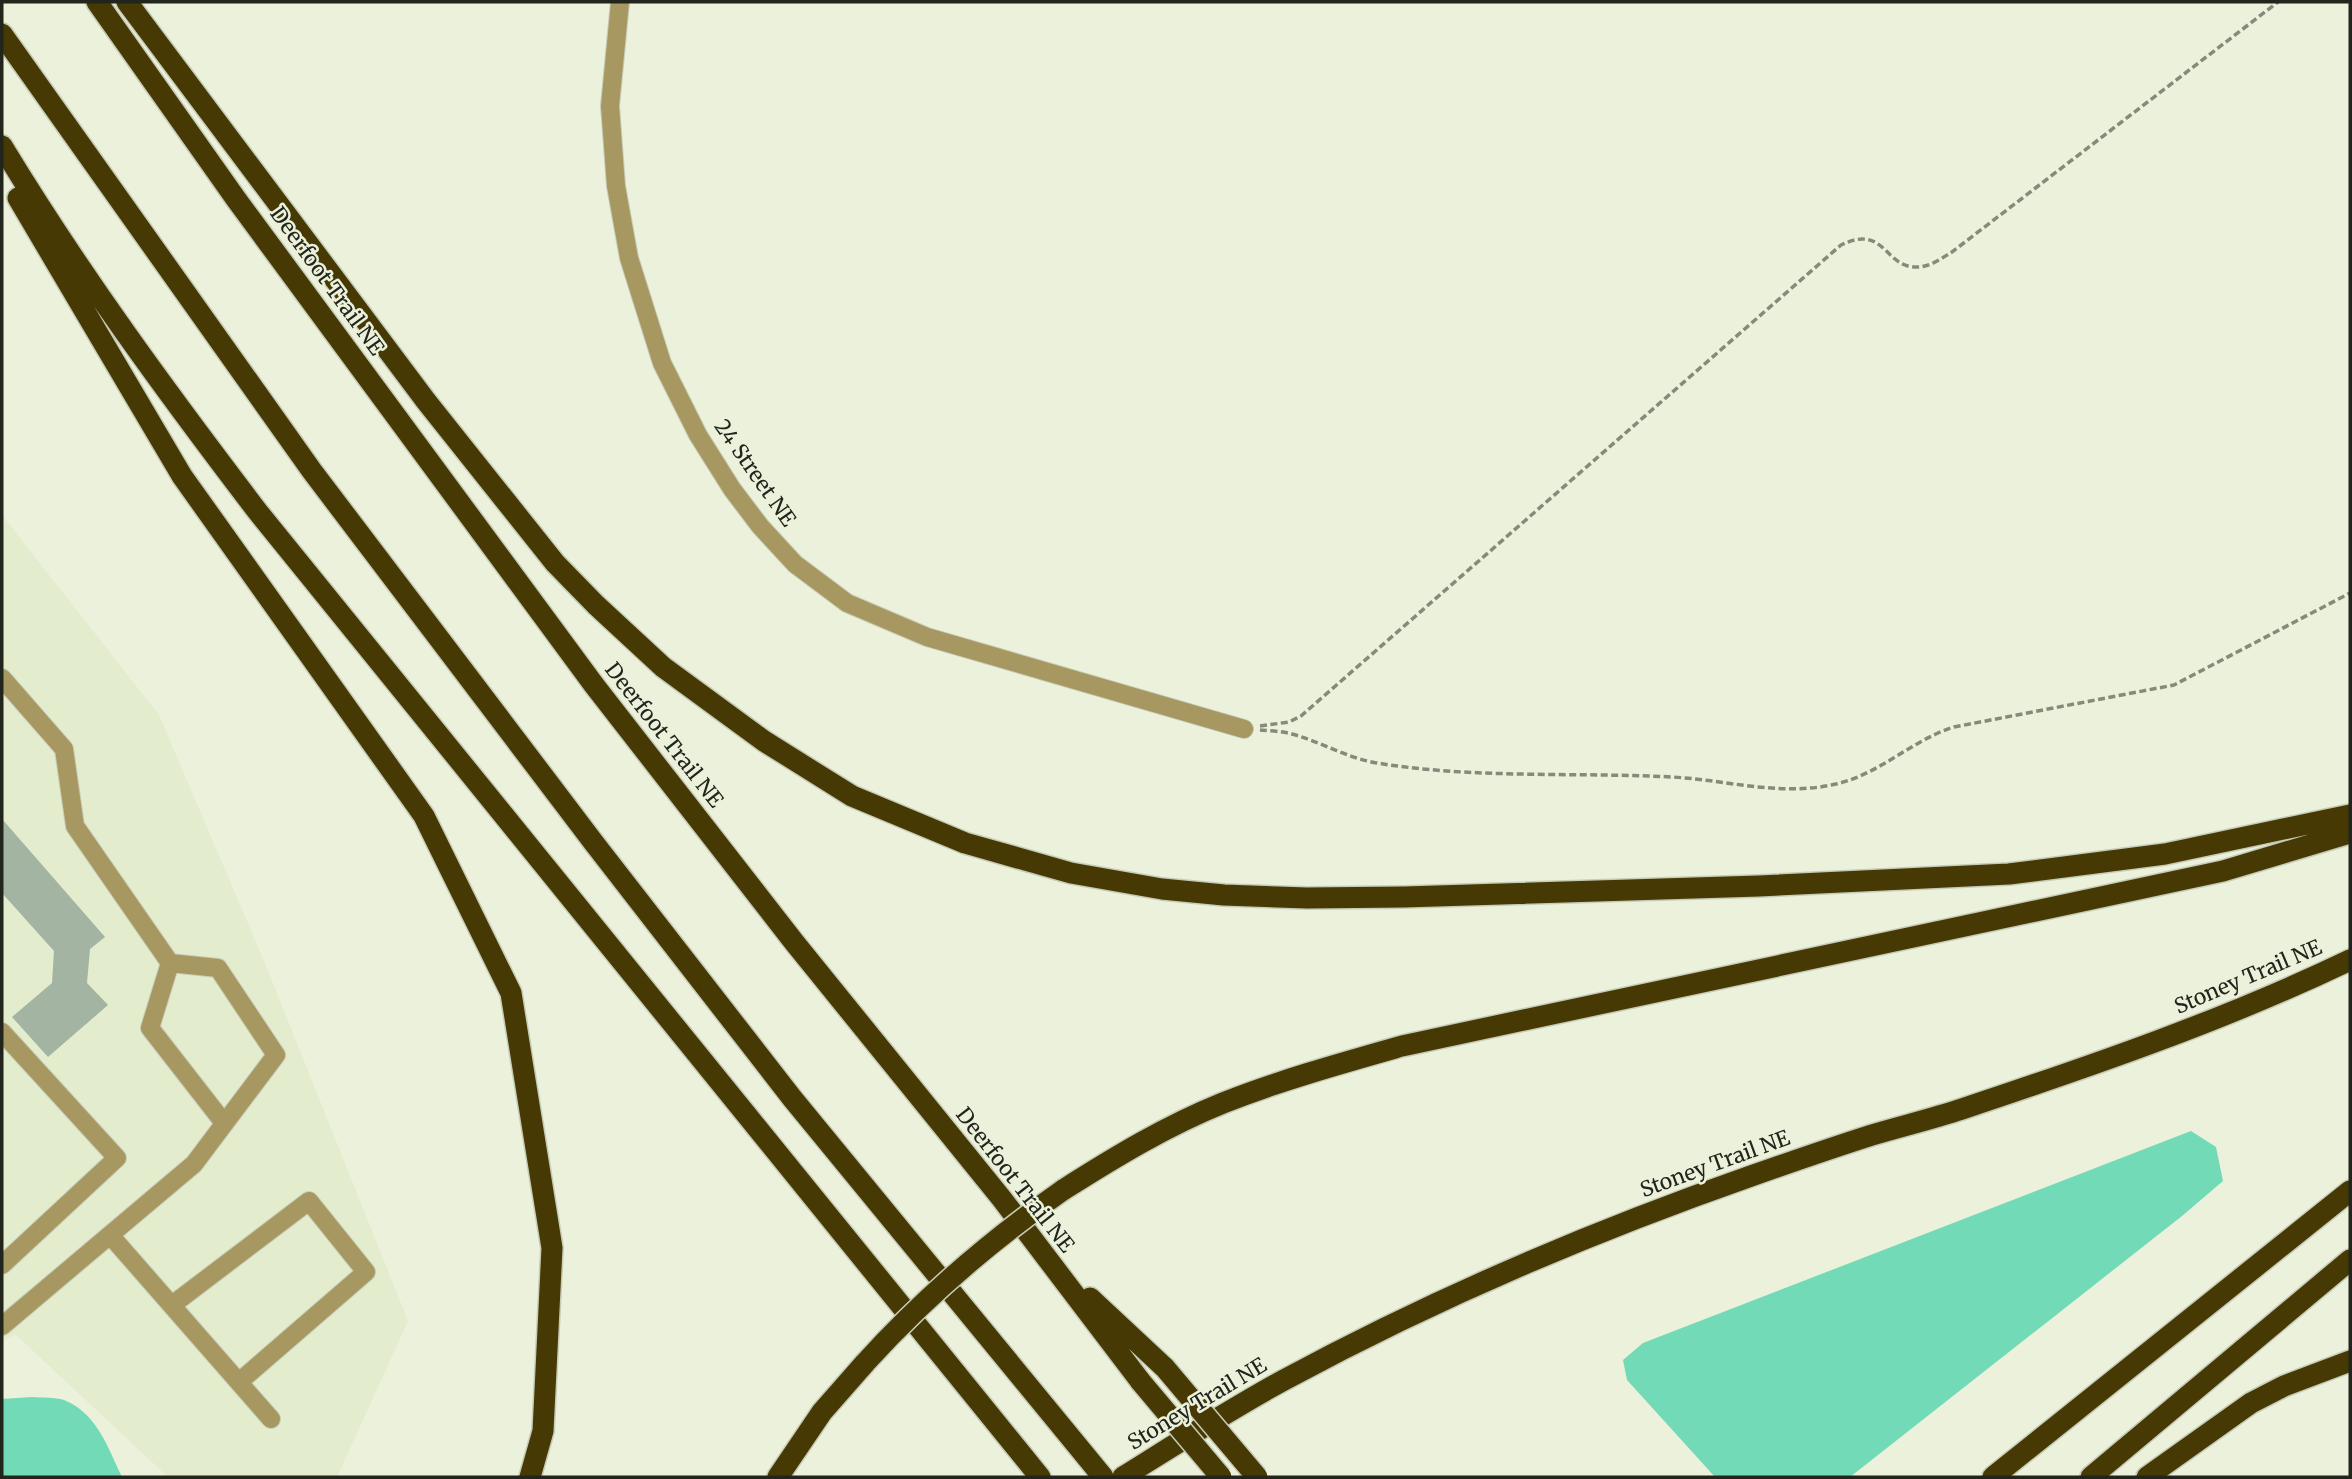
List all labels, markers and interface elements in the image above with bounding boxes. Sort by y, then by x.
street label: Deerfoot Trail NE [264,201,391,361]
street label: 24 Street NE [709,414,803,532]
street label: Deerfoot Trail NE [599,657,730,813]
street label: Stoney Trail NE [2170,933,2326,1020]
street label: Deerfoot Trail NE [950,1102,1081,1258]
street label: Stoney Trail NE [1636,1124,1794,1203]
street label: Stoney Trail NE [1122,1351,1272,1456]

